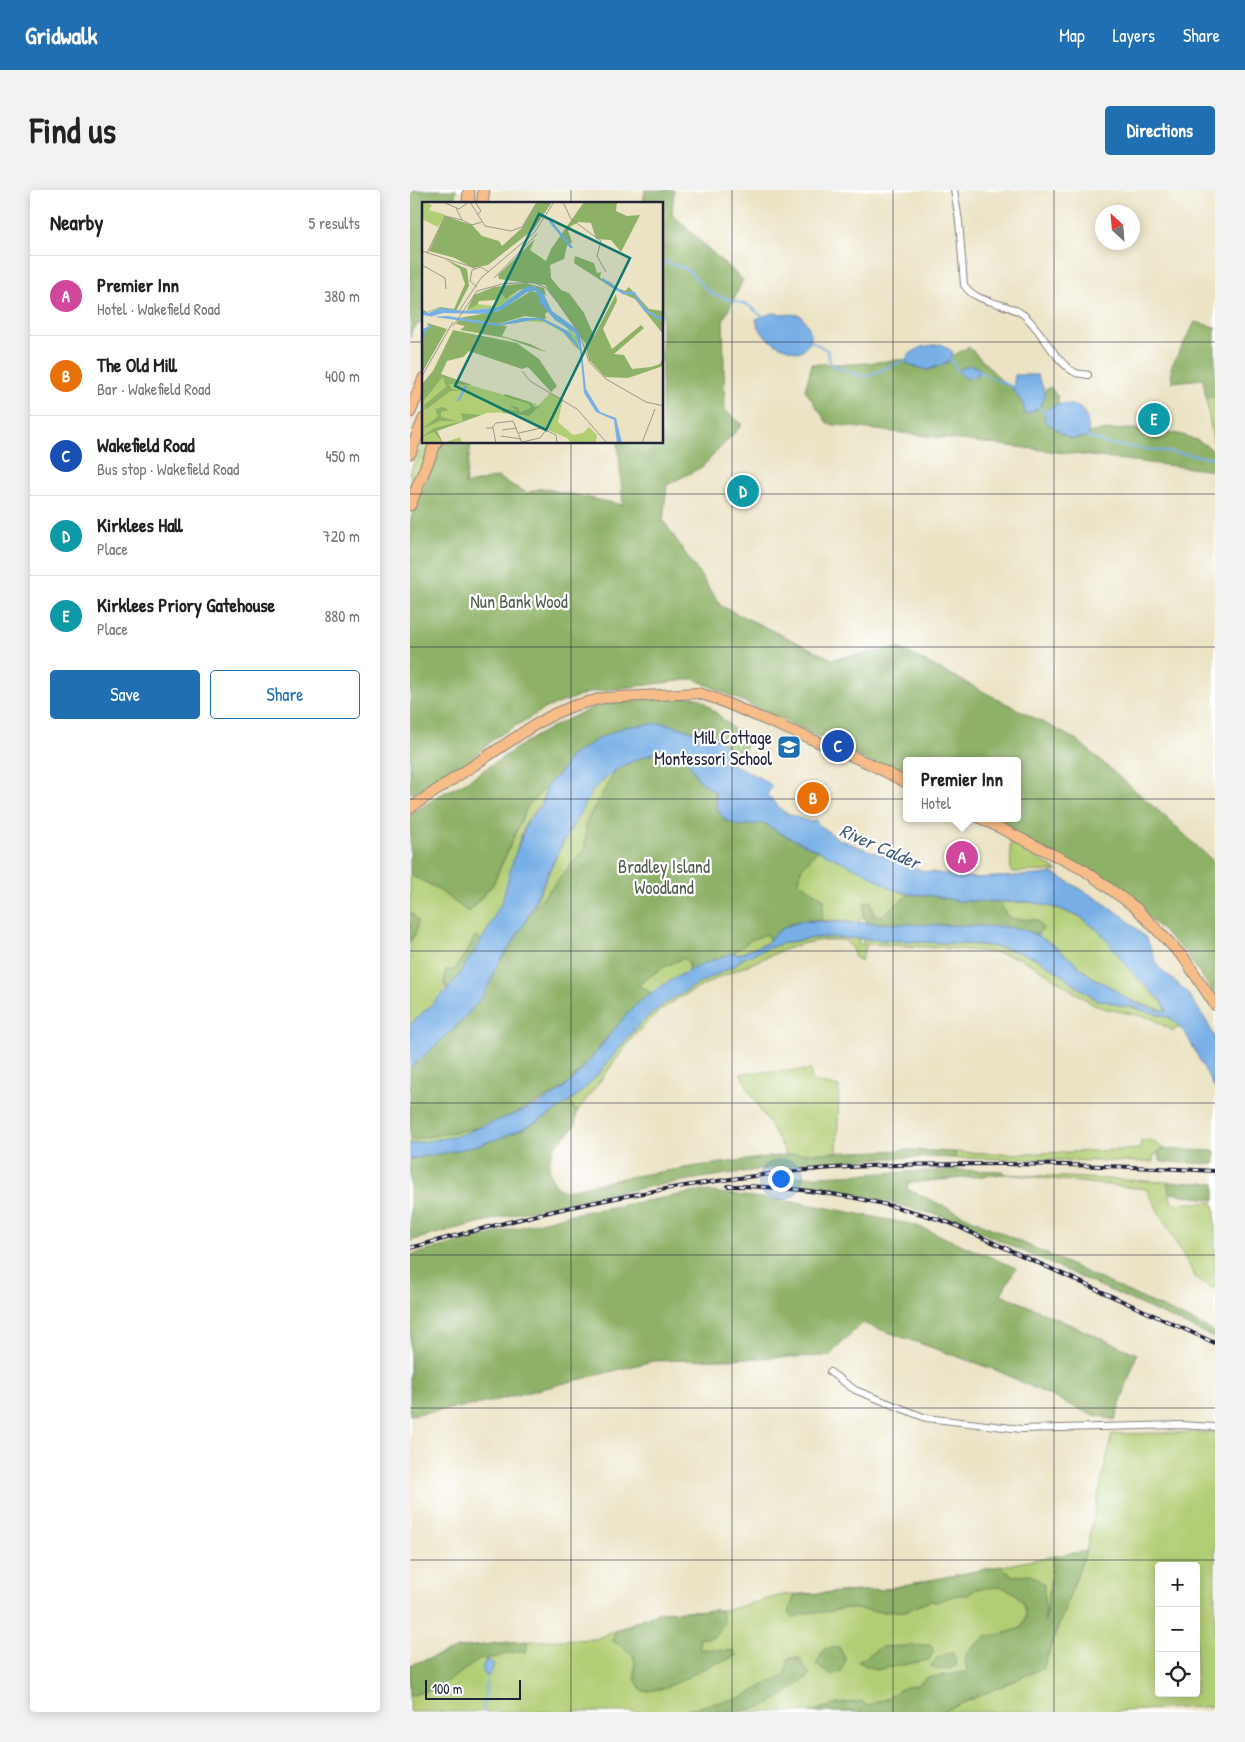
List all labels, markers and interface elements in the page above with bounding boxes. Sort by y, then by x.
text: Gridwalk [25,19,97,51]
text: Map [1059,23,1085,48]
text: Layers [1113,23,1155,48]
text: Share [1183,23,1220,48]
button: Directions [1105,106,1215,155]
text: Find us [30,107,116,154]
inset map [422,202,664,444]
north arrow [1095,205,1140,250]
text: Nearby [50,208,103,237]
text: 5 results [309,212,360,234]
text: Premier Inn [97,272,179,298]
text: A [62,285,70,307]
text: 380 m [324,285,360,307]
text: Hotel · Wakefield Road [97,298,220,320]
text: The Old Mill [97,352,177,378]
text: B [62,365,70,387]
text: 400 m [325,365,360,387]
text: Bar · Wakefield Road [97,378,210,400]
pin: E [1138,400,1170,438]
text: Wakefield Road [97,432,195,458]
text: C [62,445,70,467]
text: 450 m [326,445,360,467]
text: Bus stop · Wakefield Road [97,458,239,480]
pin: D [727,472,759,510]
text: Kirklees Hall [97,512,183,538]
text: D [62,525,70,547]
text: 720 m [323,525,360,547]
text: Place [97,538,128,560]
park label: Nun Bank Wood [470,589,568,614]
text: Kirklees Priory Gatehouse [97,592,275,618]
text: E [62,605,70,627]
text: 880 m [324,605,360,627]
text: Place [97,618,128,640]
button: Save [50,670,200,719]
button: Share [210,670,360,719]
place label: Mill Cottage Montessori School [654,725,772,771]
pin: C [822,727,854,765]
school or university icon: Mill Cottage Montessori School [776,734,802,760]
popup [903,757,1021,822]
text: Premier Inn [921,766,1003,792]
pin: B [797,779,829,817]
text: Hotel [921,792,951,814]
water label: River Calder [836,817,927,876]
pin: A [946,838,978,876]
park label: Bradley Island Woodland [618,854,710,900]
your location [768,1166,794,1192]
map controls [1155,1562,1200,1697]
button: + [1155,1562,1200,1607]
button: − [1155,1607,1200,1652]
button: locate [1155,1652,1200,1697]
scale bar [425,1677,521,1700]
text: 100 m [432,1679,462,1698]

